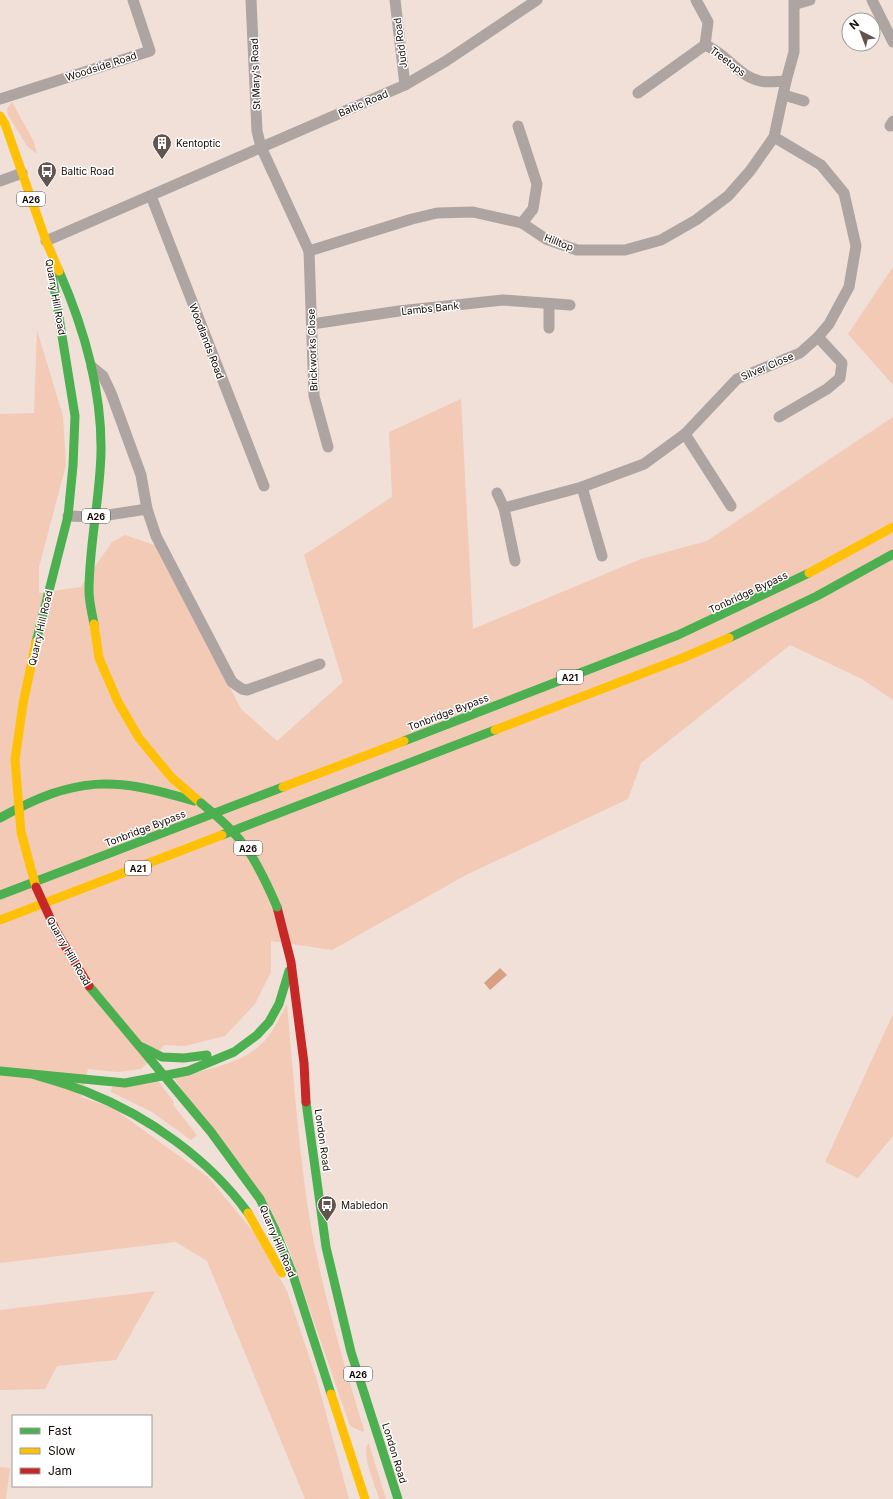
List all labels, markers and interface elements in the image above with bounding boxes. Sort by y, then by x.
north arrow [841,12,881,52]
street label: Judd Road [391,17,409,69]
text: N [847,17,862,33]
street label: St Mary's Road [248,38,262,110]
street label: Treetops [708,44,748,78]
street label: Woodside Road [64,49,138,83]
street label: Baltic Road [336,87,390,119]
building icon: Kentoptic [151,132,173,160]
place label: Kentoptic [176,137,221,149]
bus stop icon: Baltic Road [36,160,58,188]
place label: Baltic Road [61,165,114,177]
road number: A26 [17,192,45,206]
street label: Hilltop [543,231,575,253]
street label: Quarry Hill Road [43,258,69,336]
street label: Lambs Bank [401,299,460,317]
street label: Woodlands Road [187,302,227,380]
street label: Brickworks Close [305,308,319,391]
street label: Silver Close [739,349,795,382]
road number: A26 [82,509,110,523]
street label: Tonbridge Bypass [707,568,789,616]
street label: Quarry Hill Road [25,589,55,667]
road number: A21 [557,670,583,684]
street label: Tonbridge Bypass [406,691,490,733]
street label: Tonbridge Bypass [103,807,187,849]
road number: A26 [234,841,262,855]
road number: A21 [125,861,151,875]
street label: Quarry Hill Road [45,915,93,987]
street label: London Road [313,1108,333,1172]
bus stop icon: Mabledon [316,1194,338,1222]
place label: Mabledon [341,1199,388,1211]
street label: Quarry Hill Road [257,1203,299,1279]
road number: A26 [344,1367,372,1381]
legend [12,1415,152,1487]
street label: London Road [380,1421,410,1485]
text: Fast [48,1423,72,1438]
text: Slow [48,1443,76,1458]
text: Jam [48,1463,72,1478]

